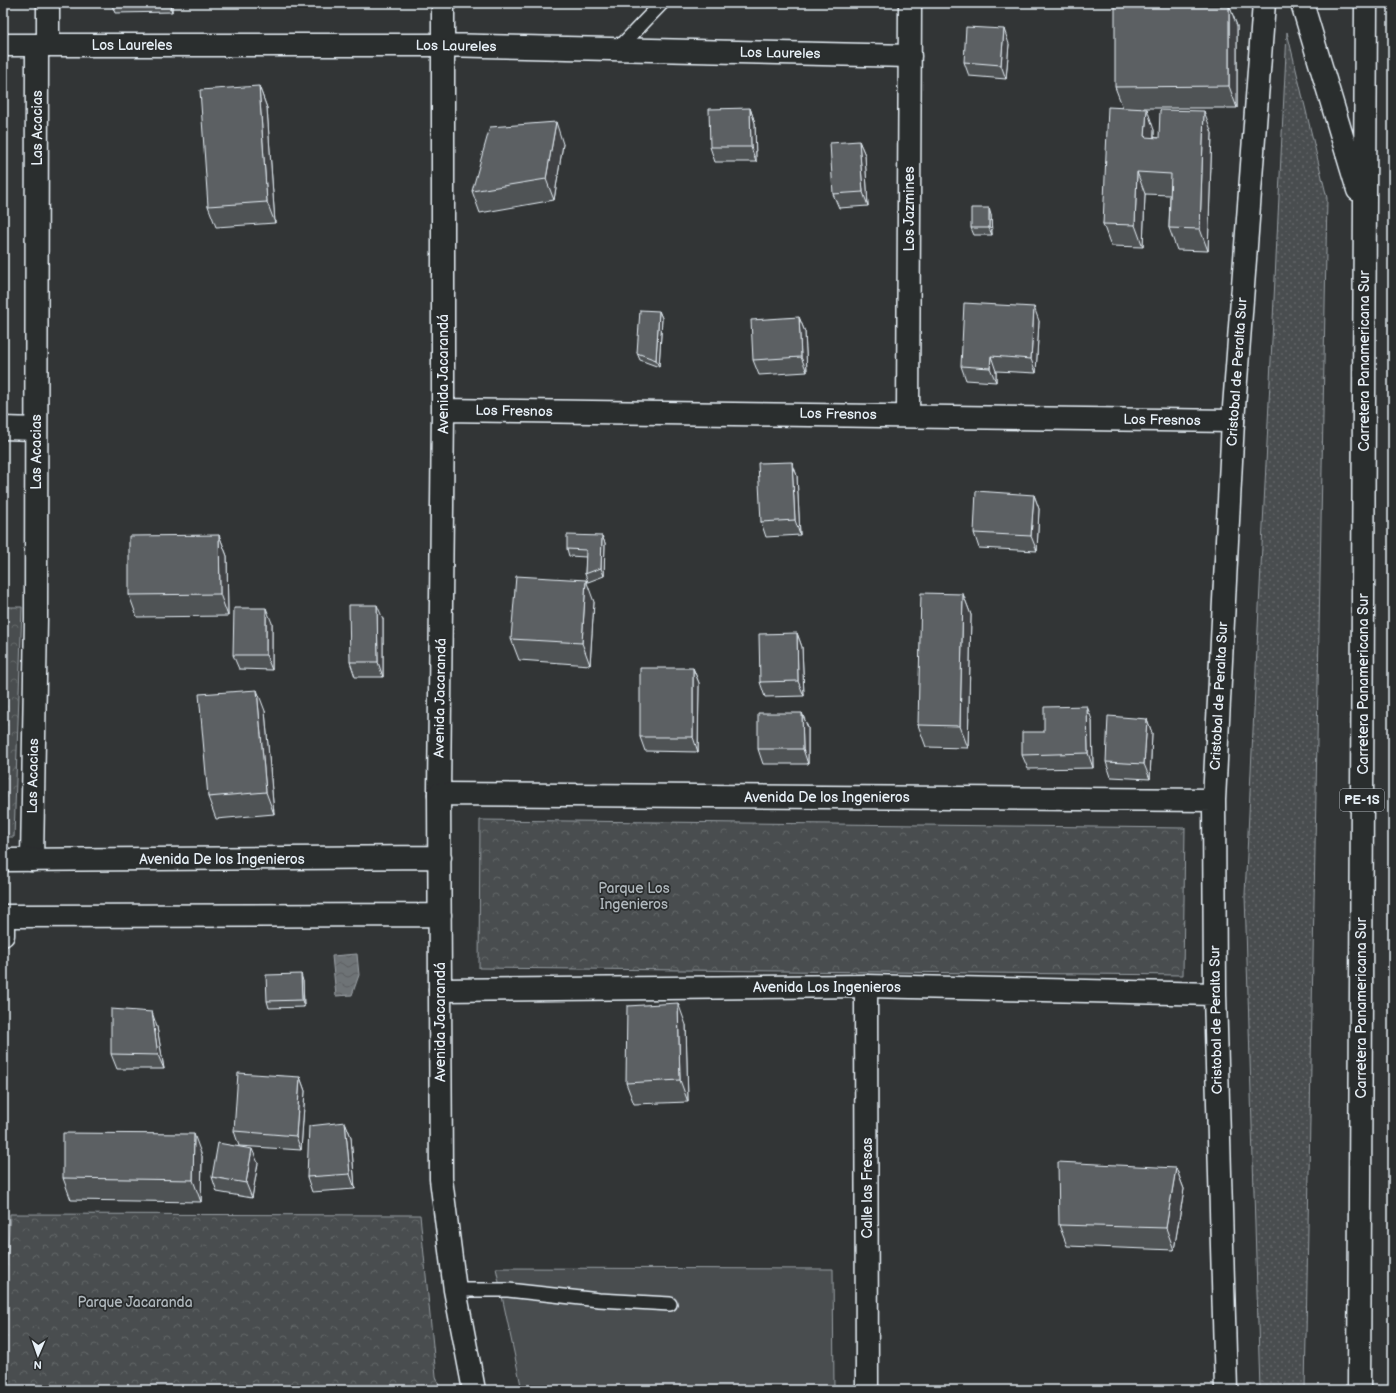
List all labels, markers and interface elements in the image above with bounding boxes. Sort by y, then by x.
street label: Los Laureles [92,37,173,54]
street label: Los Laureles [415,37,497,55]
street label: Los Laureles [739,44,821,62]
street label: Las Acacias [29,90,46,166]
street label: Los Jazmines [901,166,918,252]
street label: Carretera Panamericana Sur [1356,270,1373,451]
street label: Cristobal de Peralta Sur [1223,296,1251,447]
street label: Avenida Jacarandá [435,314,452,434]
street label: Los Fresnos [475,402,553,420]
street label: Los Fresnos [799,405,877,423]
street label: Los Fresnos [1123,411,1201,429]
street label: Las Acacias [28,414,45,490]
street label: Carretera Panamericana Sur [1355,593,1372,774]
street label: Cristobal de Peralta Sur [1207,620,1231,771]
street label: Avenida Jacarandá [430,638,450,758]
street label: Las Acacias [24,738,42,814]
street label: Avenida De los Ingenieros [744,789,910,806]
road number: PE-1S [1340,789,1384,811]
street label: Avenida De los Ingenieros [139,851,305,868]
park label: Parque Los Ingenieros [598,880,670,913]
street label: Carretera Panamericana Sur [1353,917,1370,1098]
street label: Cristobal de Peralta Sur [1206,944,1226,1095]
street label: Avenida Jacarandá [432,962,449,1082]
street label: Avenida Los Ingenieros [753,979,901,996]
street label: Calle las Fresas [859,1137,876,1238]
park label: Parque Jacaranda [77,1294,193,1311]
north arrow [18,1335,58,1375]
text: N [33,1358,42,1371]

